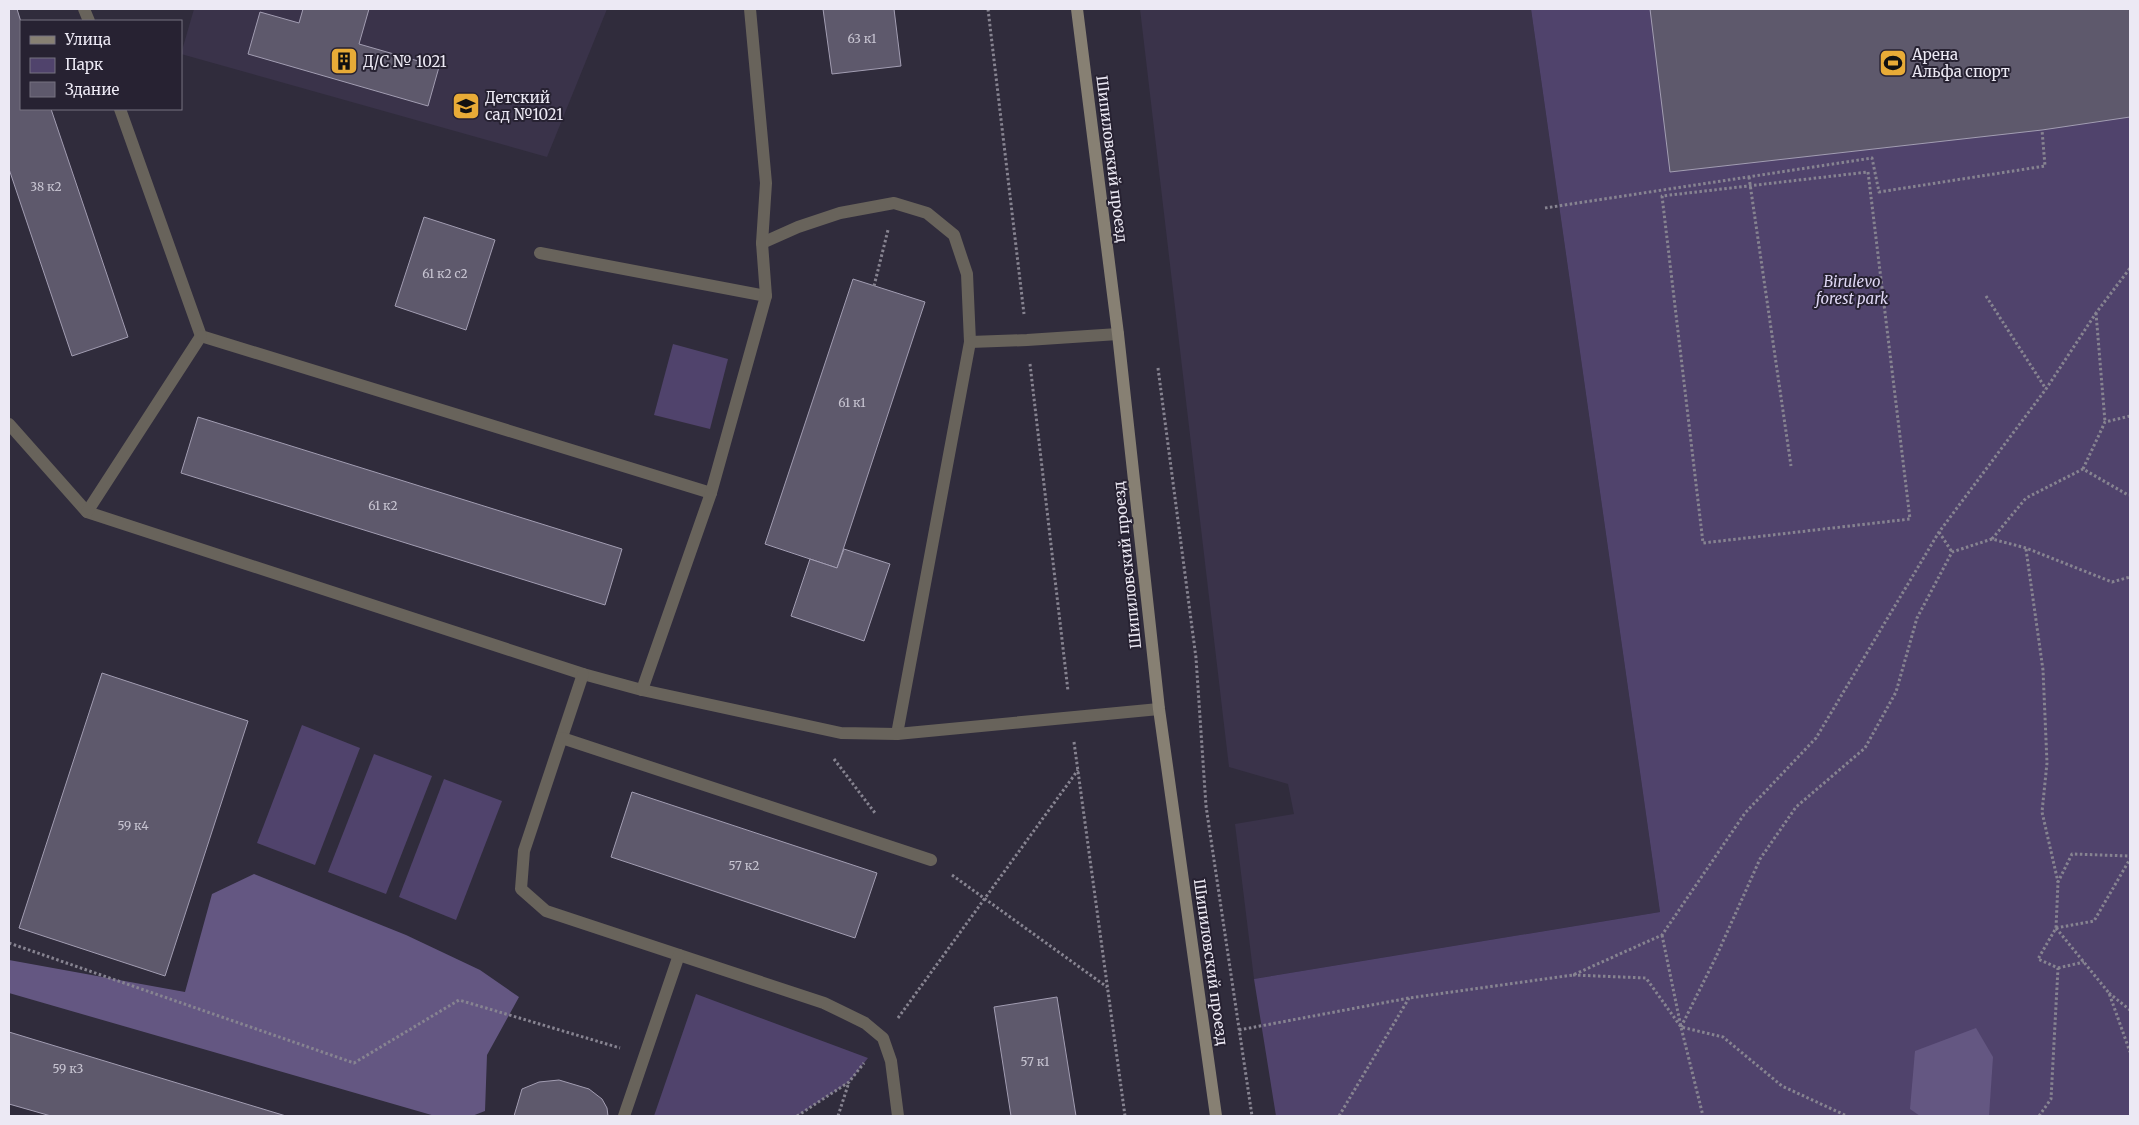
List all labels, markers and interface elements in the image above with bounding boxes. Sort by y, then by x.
legend [20,20,182,110]
text: Улица [64,30,111,49]
house number: 63 к1 [847,31,877,46]
place label: Арена Альфа спорт [1911,45,2010,81]
building icon: Д/C № 1021 [329,46,359,76]
sports icon: Арена Альфа спорт [1878,48,1908,78]
place label: Д/C № 1021 [363,52,447,71]
text: Парк [65,55,104,74]
street label: Шипиловский проезд [1092,74,1132,244]
text: Здание [65,80,119,99]
place label: Детский сад №1021 [485,88,563,124]
school or university icon: Детский сад №1021 [451,91,481,121]
house number: 38 к2 [30,179,62,194]
house number: 61 к2 с2 [422,266,468,281]
park label: Birulevo forest park [1814,272,1889,308]
house number: 61 к1 [838,395,866,410]
street label: Шипиловский проезд [1109,480,1145,650]
house number: 61 к2 [368,498,398,513]
house number: 59 к4 [117,818,149,833]
house number: 57 к2 [729,858,759,873]
street label: Шипиловский проезд [1190,877,1232,1047]
house number: 57 к1 [1021,1054,1050,1069]
house number: 59 к3 [52,1061,84,1076]

